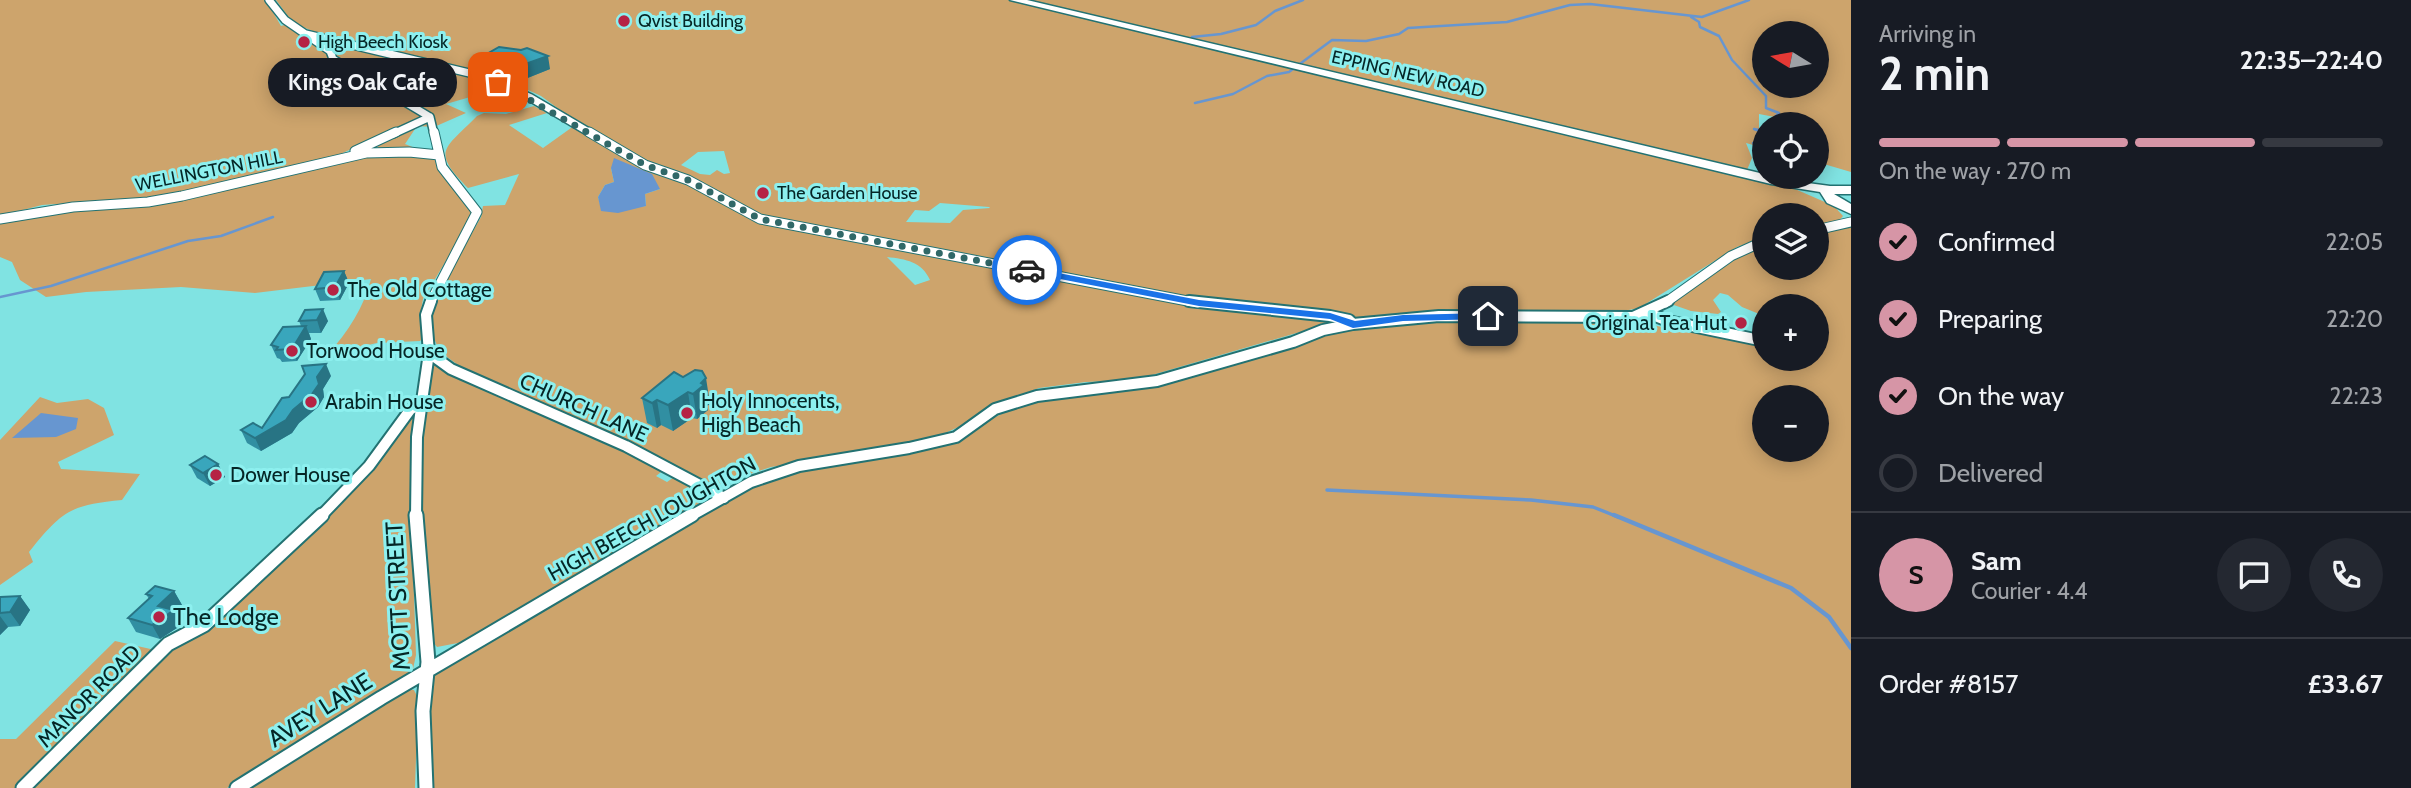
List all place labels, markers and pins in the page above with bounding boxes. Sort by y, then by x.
place label: Qvist Building [638,10,744,32]
marker: Qvist Building [616,13,632,29]
place label: High Beech Kiosk [318,31,449,53]
marker: High Beech Kiosk [296,34,312,50]
pin [468,52,528,112]
callout: Kings Oak Cafe [267,57,456,106]
place label: The Garden House [777,182,917,204]
marker: The Garden House [755,185,771,201]
place label: The Old Cottage [347,277,492,302]
marker: The Old Cottage [325,282,341,298]
pin [1458,286,1518,346]
place label: Original Tea Hut [1585,310,1727,335]
marker: Original Tea Hut [1733,315,1749,331]
place label: Torwood House [306,338,445,363]
marker: Torwood House [284,343,300,359]
place label: Holy Innocents, High Beach [701,388,839,437]
place label: Arabin House [325,389,444,414]
marker: Arabin House [303,394,319,410]
marker: Holy Innocents, High Beach [679,405,695,421]
place label: Dower House [230,462,351,487]
marker: Dower House [208,467,224,483]
place label: The Lodge [173,602,279,631]
marker: The Lodge [151,609,167,625]

